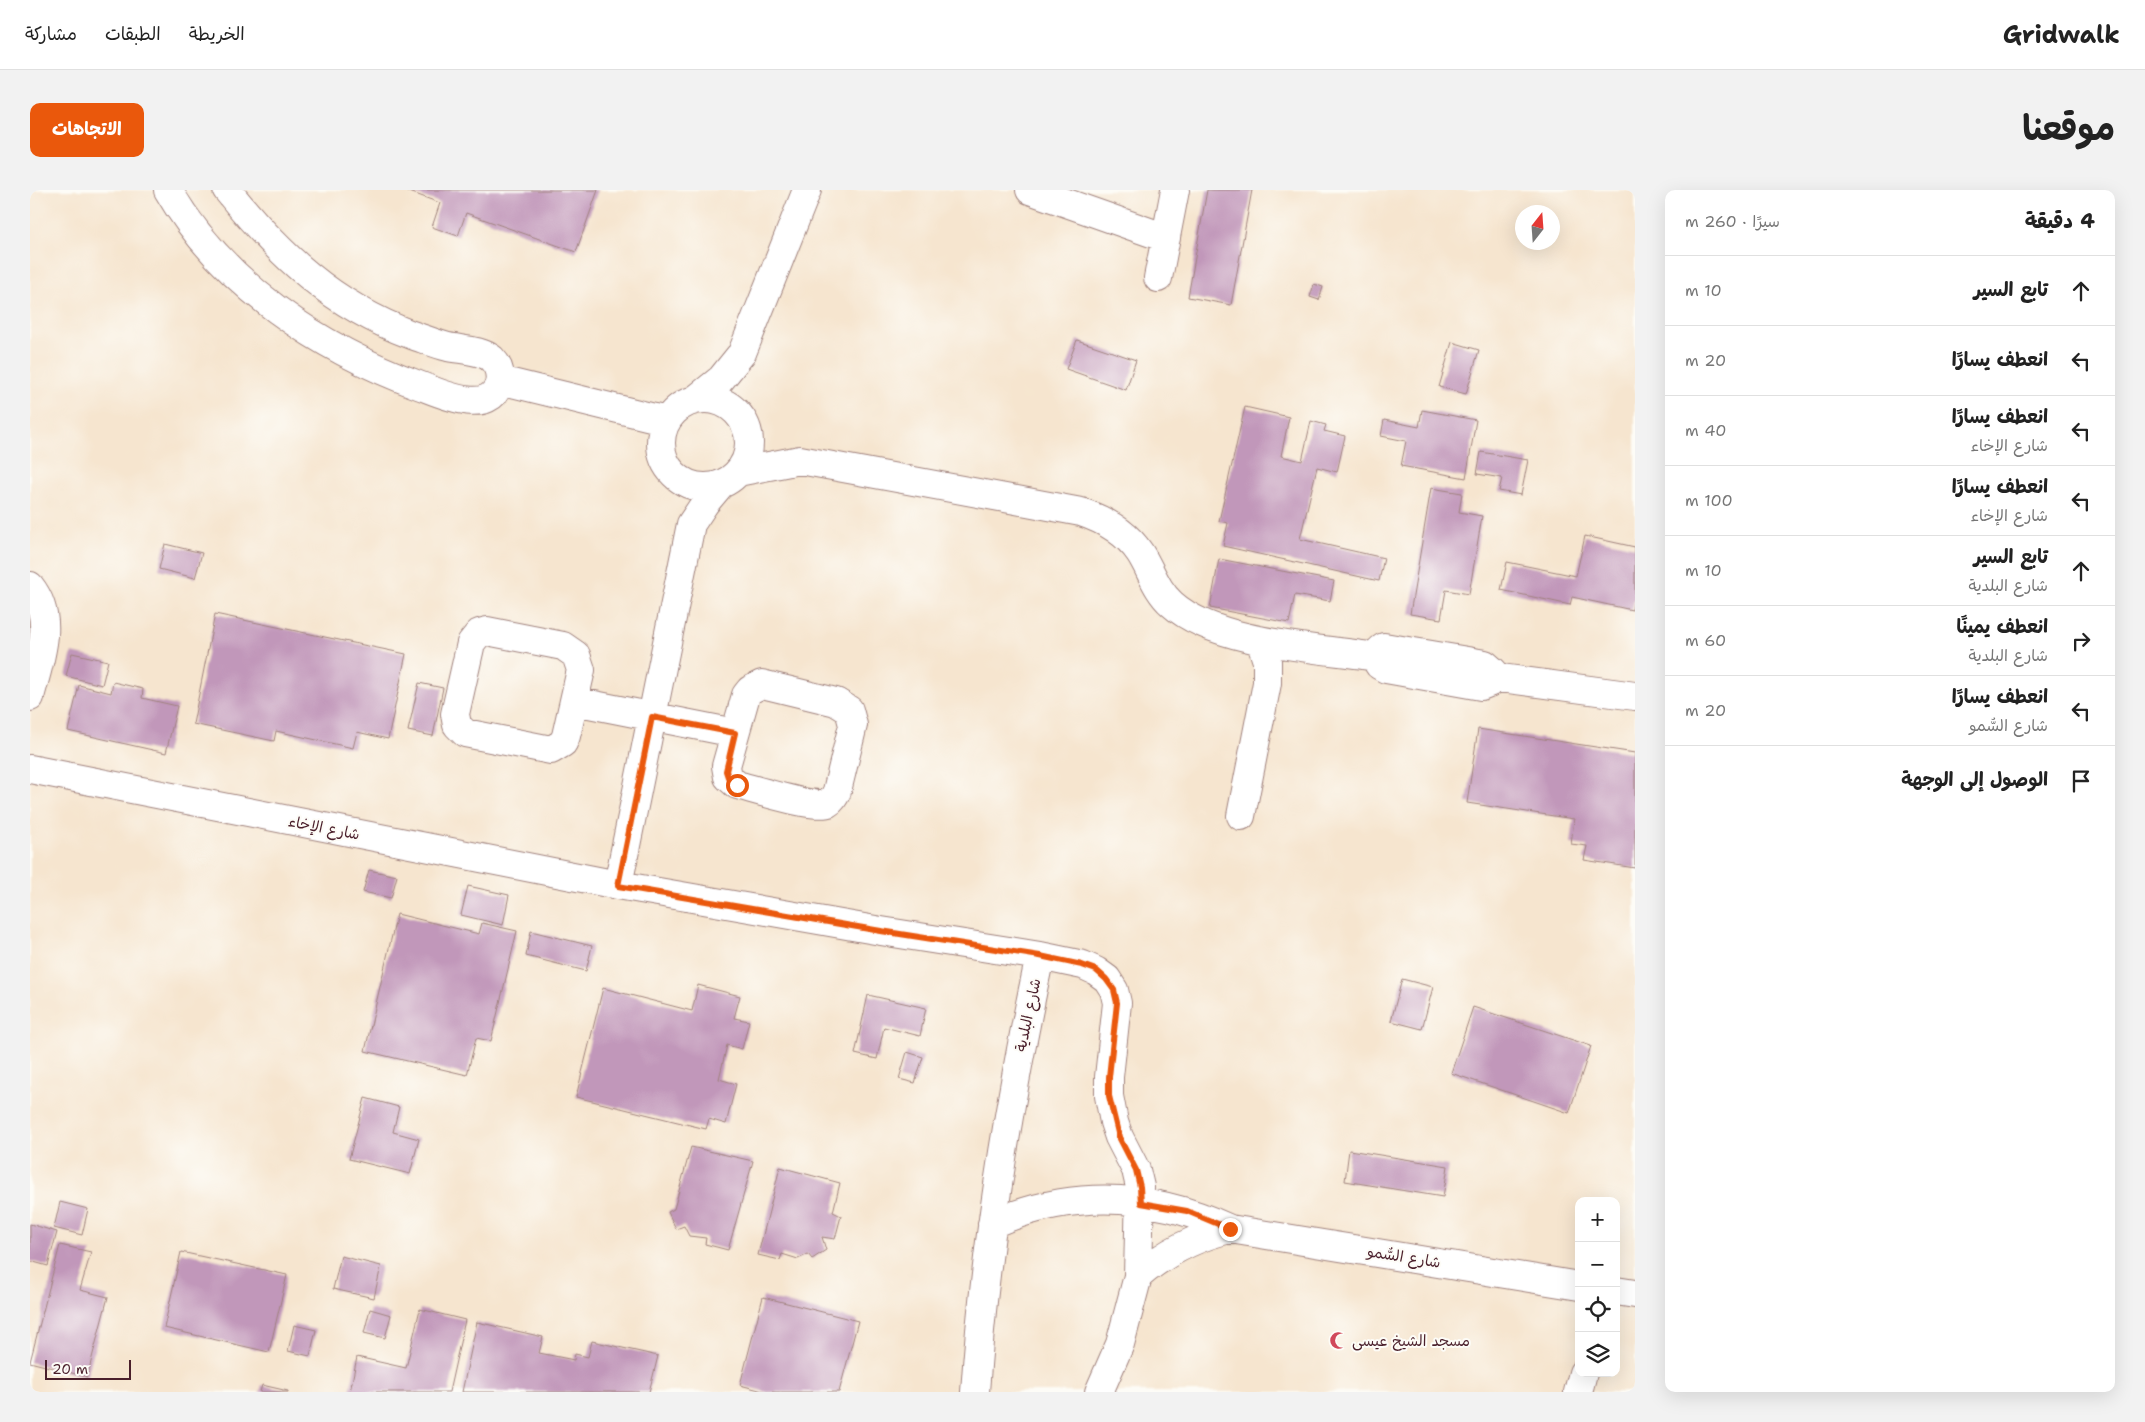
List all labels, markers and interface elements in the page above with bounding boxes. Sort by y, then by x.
text: Gridwalk [2003,19,2120,51]
text: مشاركة [25,22,77,46]
text: الطبقات [105,22,161,46]
text: الخريطة [189,22,245,46]
button: الاتجاهات [30,103,144,157]
text: موقعنا [2022,104,2115,151]
north arrow [1515,205,1560,250]
text: 4 دقيقة [2025,207,2095,235]
text: سيرًا · 260 m [1685,211,1780,232]
text: تابع السير [1974,277,2048,302]
icon: ahead [2067,277,2095,305]
text: 10 m [1685,280,1722,301]
text: انعطف يسارًا [1952,347,2048,372]
icon: left [2067,347,2095,375]
text: 20 m [1685,350,1726,371]
text: انعطف يسارًا [1952,404,2048,429]
icon: left [2067,417,2095,445]
text: 40 m [1685,420,1727,441]
text: شارع الإخاء [1971,435,2048,456]
text: انعطف يسارًا [1952,474,2048,499]
icon: left [2067,487,2095,515]
text: 100 m [1685,490,1733,511]
text: شارع الإخاء [1971,505,2048,526]
text: تابع السير [1974,544,2048,569]
icon: ahead [2067,557,2095,585]
text: 10 m [1685,560,1722,581]
text: شارع البلدية [1968,575,2048,596]
text: انعطف يمينًا [1957,614,2048,639]
icon: right [2067,627,2095,655]
text: 60 m [1685,630,1726,651]
text: شارع البلدية [1968,645,2048,666]
text: انعطف يسارًا [1952,684,2048,709]
icon: left [2067,697,2095,725]
text: 20 m [1685,700,1726,721]
text: شارع السُّمو [1969,715,2048,736]
text: الوصول إلى الوجهة [1901,767,2048,792]
icon: arrive [2067,767,2095,795]
route start [726,774,749,797]
street label: شارع الإخاء [286,811,362,845]
street label: شارع البلدية [1010,976,1046,1054]
map controls [1575,1197,1620,1377]
button: + [1575,1197,1620,1242]
route end [1219,1218,1242,1241]
street label: شارع السُّمو [1365,1241,1442,1273]
button: − [1575,1242,1620,1287]
button: locate [1575,1287,1620,1332]
mosque icon: مسجد الشيخ عيسى [1328,1331,1348,1351]
place label: مسجد الشيخ عيسى [1352,1331,1470,1351]
button: layers [1575,1332,1620,1377]
scale bar [45,1357,131,1380]
text: 20 m [52,1360,88,1378]

